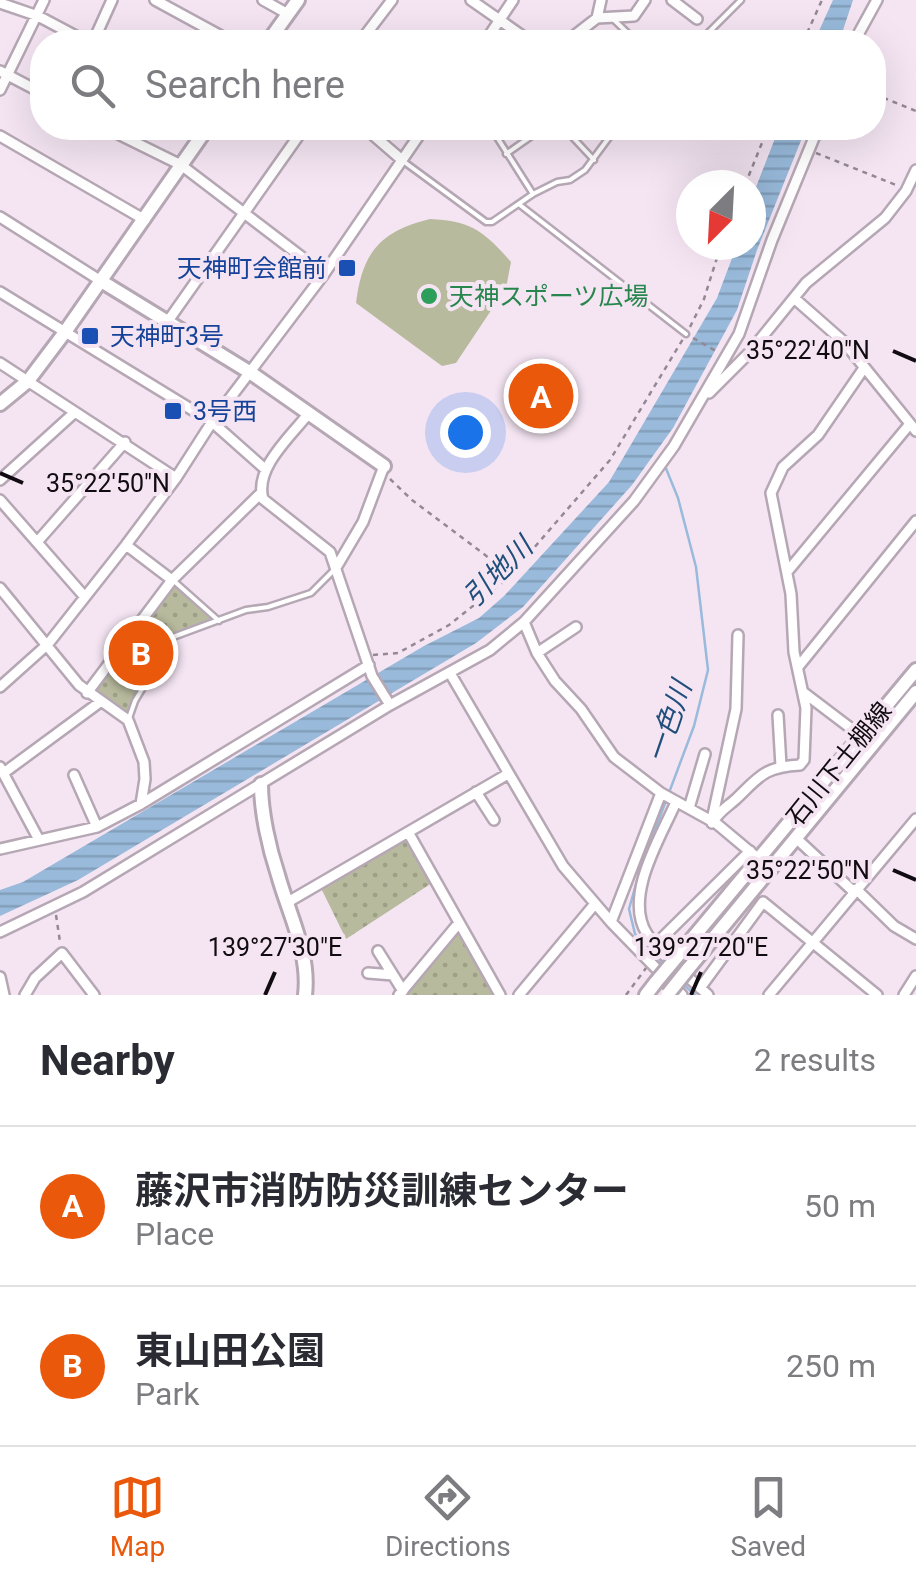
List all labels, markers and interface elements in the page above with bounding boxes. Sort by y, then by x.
search box [30,30,886,140]
icon: search [65,58,120,113]
text: Search here [145,63,345,107]
north arrow [676,170,766,260]
place label: 天神町会館前 [177,254,327,283]
marker: 天神町会館前 [336,257,358,279]
place label: 天神スポーツ広場 [449,282,649,311]
marker: 天神スポーツ広場 [418,285,440,307]
place label: 天神町3号 [110,322,224,351]
marker: 天神町3号 [79,325,101,347]
text: 35°22'40"N [746,336,870,365]
pin: A [508,358,574,434]
place label: 3号西 [193,397,257,426]
marker: 3号西 [162,400,184,422]
your location [440,407,491,458]
text: 35°22'50"N [46,469,170,498]
water label: 引地川 [457,529,541,613]
pin: B [108,616,174,690]
water label: 一色川 [640,674,699,767]
street label: 石川下土棚線 [781,697,897,831]
text: 35°22'50"N [746,856,870,885]
text: 139°27'30"E [208,933,342,962]
text: 139°27'20"E [634,933,768,962]
text: Nearby [40,1036,175,1085]
text: 2 results [754,1041,876,1079]
text: 藤沢市消防防災訓練センター [135,1169,629,1213]
text: A [62,1187,83,1225]
text: 50 m [804,1187,876,1225]
text: Place [135,1215,214,1253]
text: 東山田公園 [135,1329,325,1373]
text: B [62,1347,83,1385]
text: 250 m [786,1347,876,1385]
text: Park [135,1375,199,1413]
tab: Map [110,1470,165,1563]
tab: Directions [385,1470,511,1563]
tab: Saved [730,1470,806,1563]

